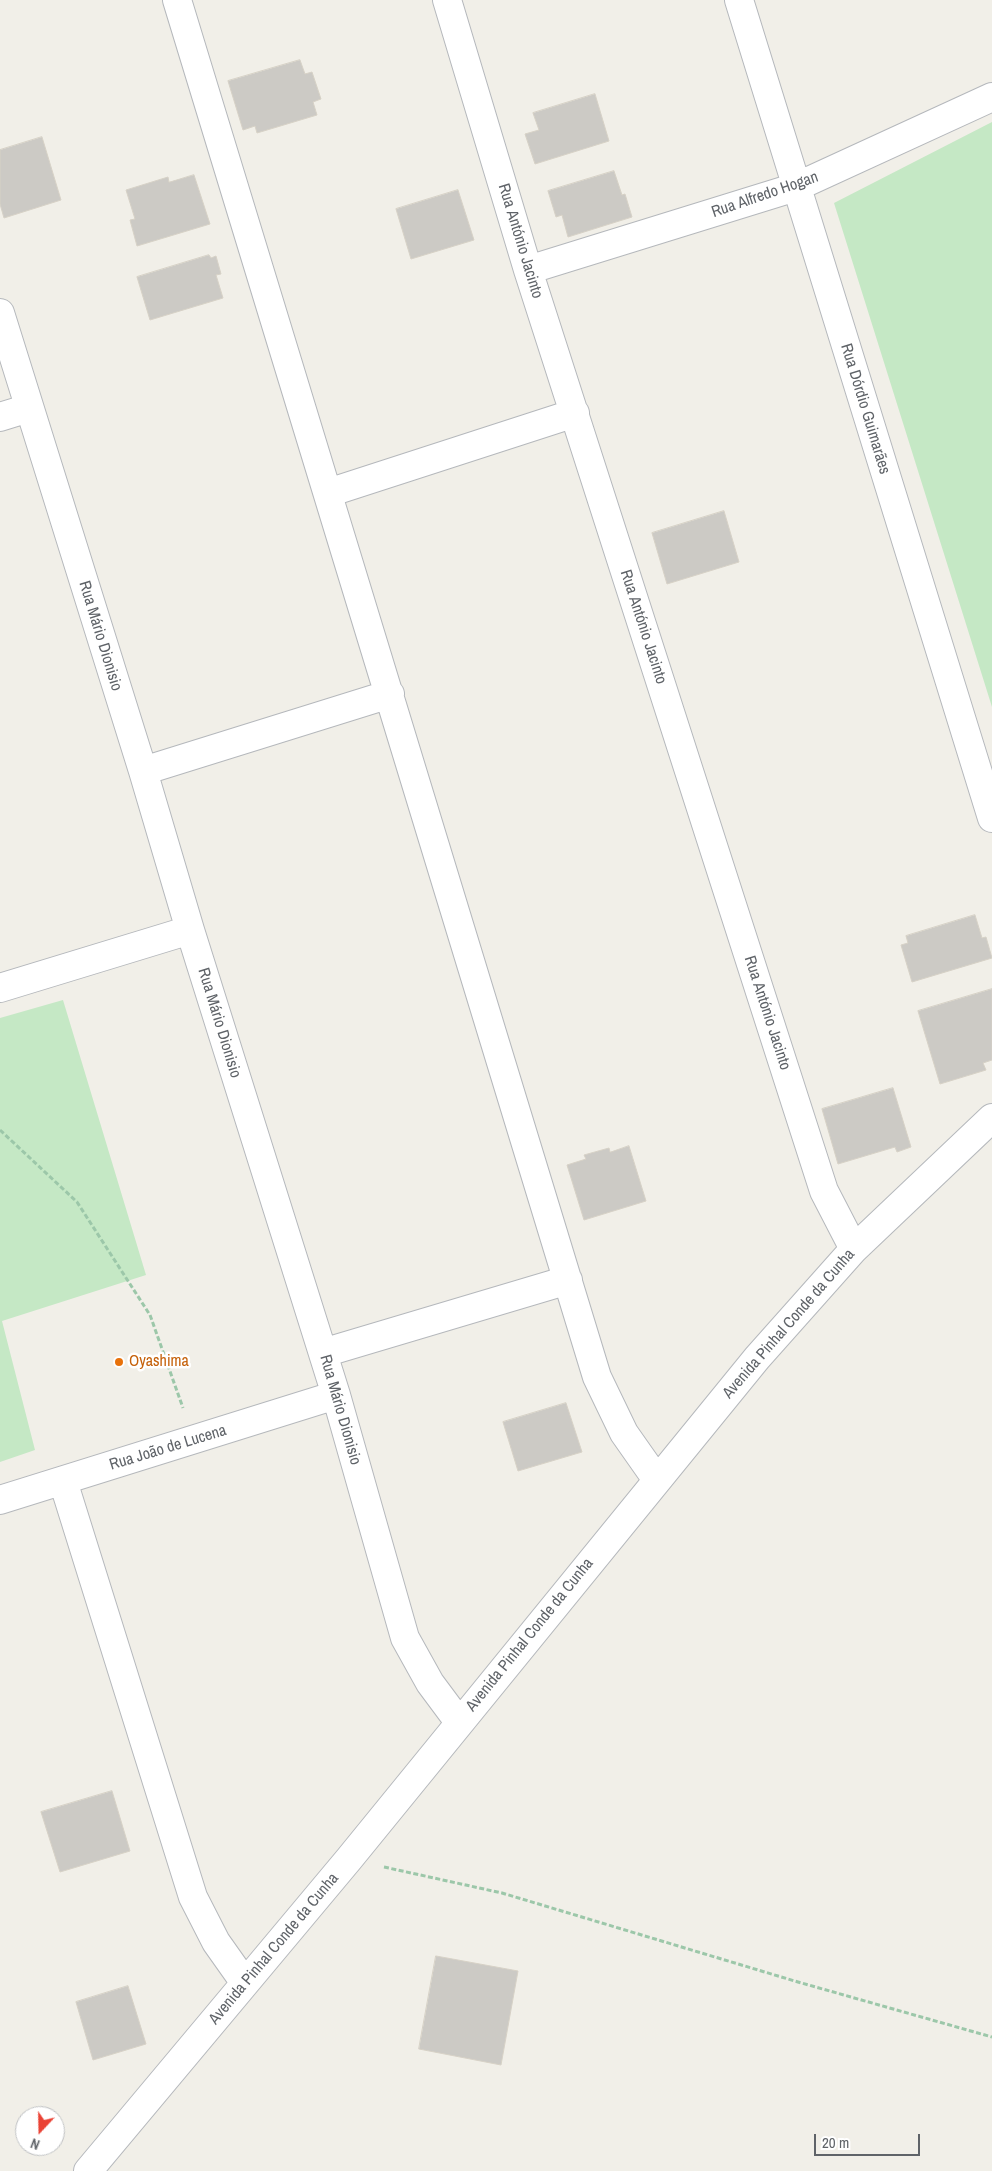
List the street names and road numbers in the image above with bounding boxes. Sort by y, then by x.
street label: Rua Alfredo Hogan [709,168,821,222]
street label: Rua António Jacinto [493,181,547,301]
street label: Rua Dórdio Guimarães [836,341,894,477]
street label: Rua António Jacinto [615,567,671,687]
street label: Rua Mário Dionisio [74,579,126,693]
street label: Rua António Jacinto [739,953,795,1073]
street label: Rua Mário Dionisio [193,966,245,1080]
street label: Avenida Pinhal Conde da Cunha [719,1245,859,1403]
street label: Rua Mário Dionisio [315,1353,365,1467]
street label: Rua João de Lucena [107,1421,229,1475]
street label: Avenida Pinhal Conde da Cunha [462,1555,598,1715]
street label: Avenida Pinhal Conde da Cunha [205,1869,343,2029]

